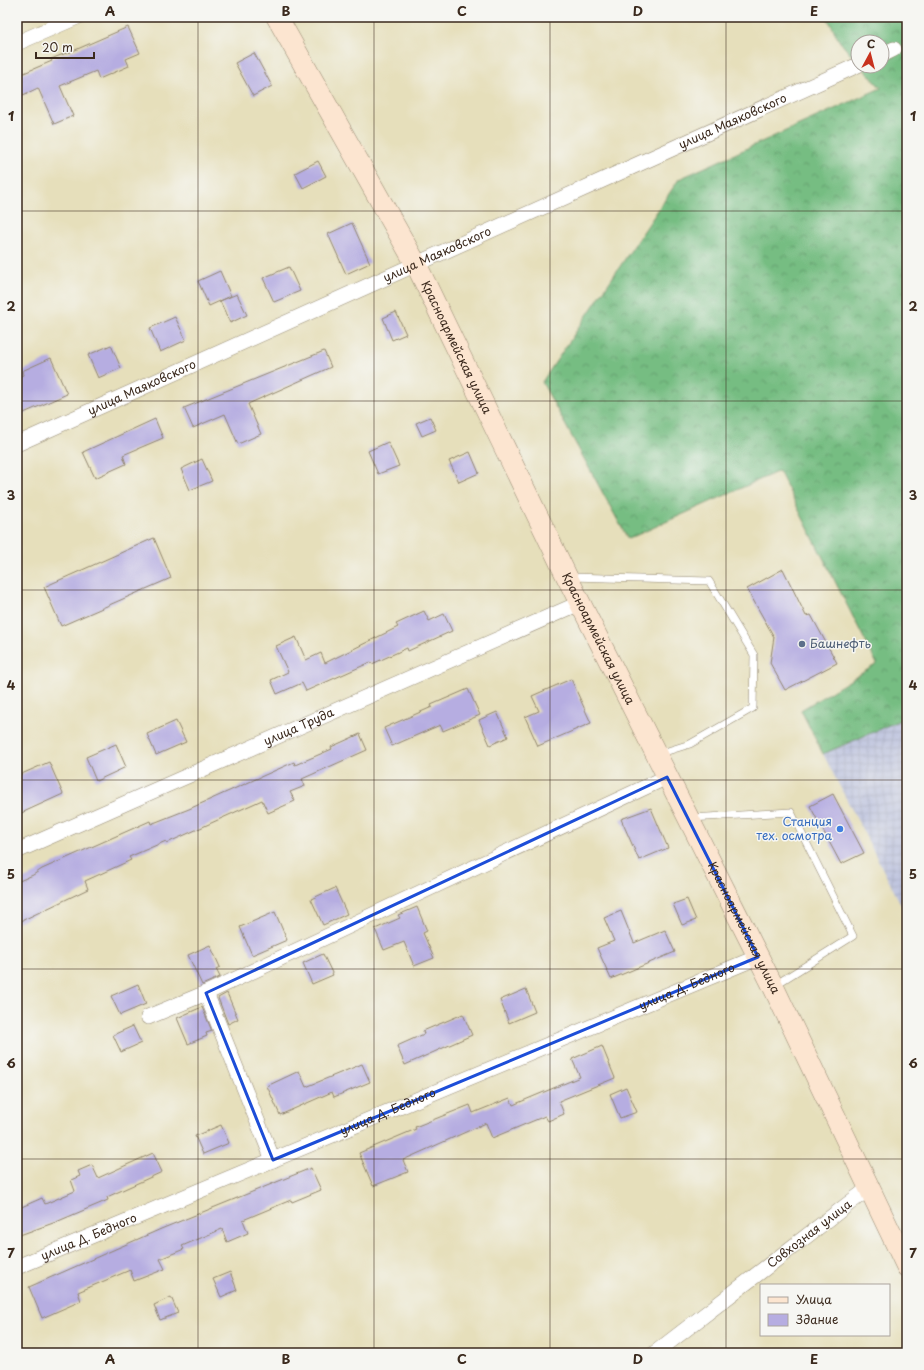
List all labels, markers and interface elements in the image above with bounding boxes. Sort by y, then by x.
text: A [105,1,115,20]
text: B [282,1,291,20]
text: C [457,1,467,20]
text: D [633,1,643,20]
text: E [810,1,818,20]
scale bar [36,34,94,60]
north arrow [850,34,890,74]
text: С [866,35,876,53]
text: 20 m [42,38,73,56]
street label: улица Маяковского [675,88,790,153]
text: 1 [8,106,14,125]
text: 1 [910,106,916,125]
street label: улица Маяковского [380,221,494,286]
street label: Красноармейская улица [417,277,497,417]
text: 2 [6,296,16,315]
text: 2 [908,296,918,315]
street label: улица Маяковского [84,354,199,419]
text: 3 [7,485,16,504]
text: 3 [909,485,918,504]
street label: Красноармейская улица [558,569,640,708]
place label: Башнефть [810,634,872,652]
marker: Башнефть [797,639,807,649]
text: 4 [7,675,16,694]
text: 4 [909,675,918,694]
street label: улица Труда [260,702,337,749]
place label: Станция тех. осмотра [756,812,832,844]
marker: Станция тех. осмотра [835,824,845,834]
street label: Красноармейская улица [704,858,786,997]
text: 5 [7,864,15,883]
text: 5 [909,864,917,883]
street label: улица Д. Бедного [636,958,737,1014]
text: 6 [6,1053,16,1072]
text: 6 [908,1053,918,1072]
street label: улица Д. Бедного [337,1083,439,1139]
street label: Совхозная улица [763,1194,855,1272]
street label: улица Д. Бедного [38,1208,140,1264]
text: 7 [7,1243,15,1262]
text: 7 [909,1243,917,1262]
legend [760,1284,890,1336]
text: Улица [796,1290,832,1308]
text: Здание [796,1310,838,1328]
text: A [105,1349,115,1368]
text: B [282,1349,291,1368]
text: C [457,1349,467,1368]
text: D [633,1349,643,1368]
text: E [810,1349,818,1368]

